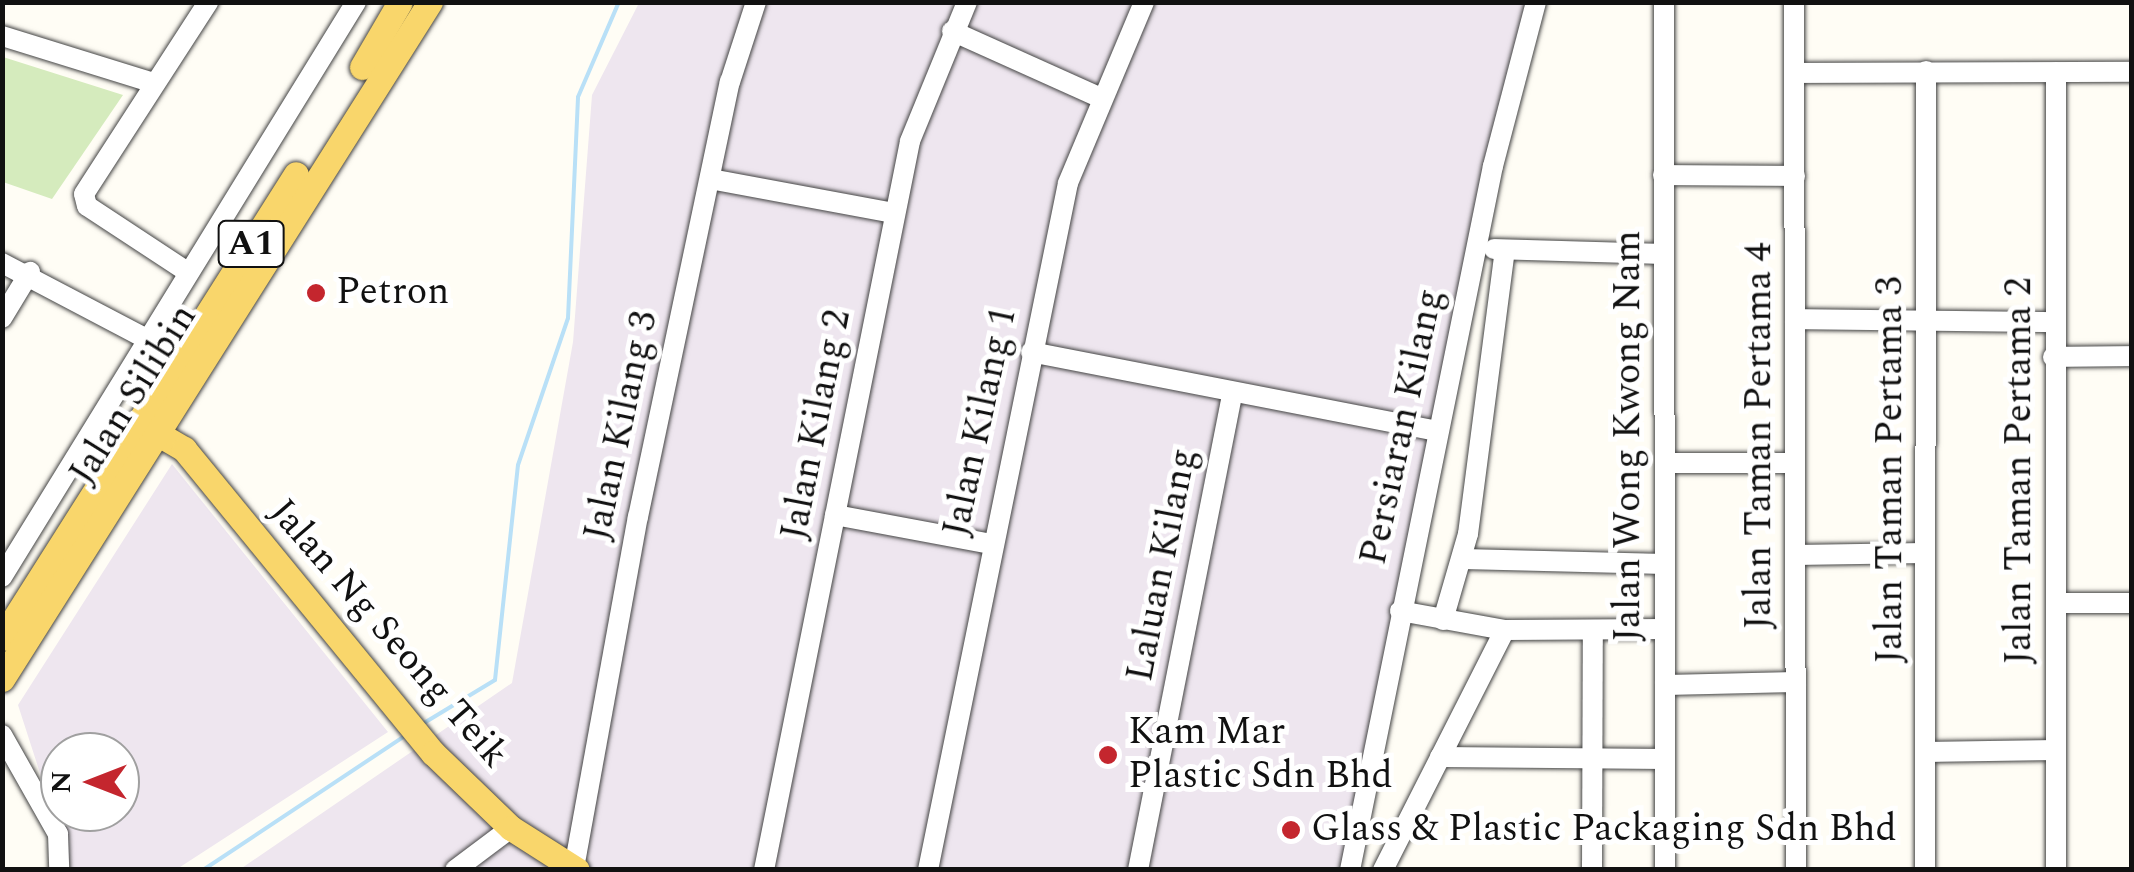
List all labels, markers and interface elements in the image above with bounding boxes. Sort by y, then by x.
road number: A1 [216,214,286,274]
street label: Jalan Wong Kwong Nam [1606,230,1652,642]
street label: Jalan Taman Pertama 4 [1737,242,1783,630]
place label: Petron [336,270,449,316]
street label: Jalan Taman Pertama 3 [1868,276,1914,664]
street label: Jalan Taman Pertama 2 [1997,277,2043,665]
marker: Petron [305,282,327,304]
street label: Persiaran Kilang [1352,285,1454,569]
street label: Jalan Silibin [61,296,207,494]
street label: Jalan Kilang 1 [934,303,1028,541]
street label: Jalan Kilang 2 [772,306,862,544]
street label: Jalan Kilang 3 [575,307,669,545]
street label: Laluan Kilang [1118,445,1208,685]
street label: Jalan Ng Seong Teik [259,490,517,778]
place label: Kam Mar Plastic Sdn Bhd [1128,710,1393,799]
north arrow [40,732,140,832]
marker: Kam Mar Plastic Sdn Bhd [1097,744,1119,766]
text: N [40,771,83,793]
place label: Glass & Plastic Packaging Sdn Bhd [1311,807,1897,853]
marker: Glass & Plastic Packaging Sdn Bhd [1280,819,1302,841]

